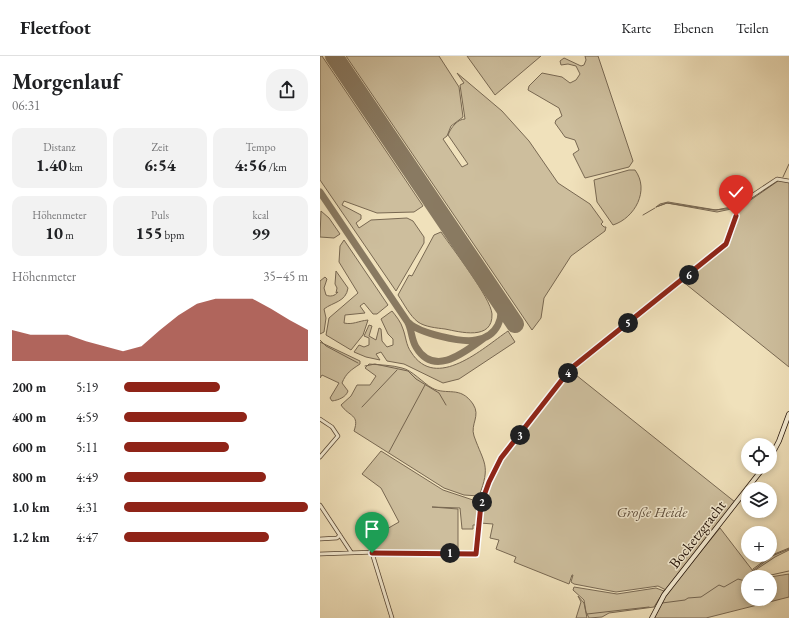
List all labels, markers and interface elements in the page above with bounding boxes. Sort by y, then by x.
text: Fleetfoot [20,15,91,40]
text: Karte [622,19,651,37]
text: Ebenen [673,19,714,37]
text: Teilen [736,19,769,37]
text: Morgenlauf [12,67,120,96]
button: share [266,69,308,111]
text: 06:31 [12,97,40,114]
text: Distanz [43,140,76,154]
text: Zeit [151,140,169,154]
text: Tempo [246,140,276,154]
text: 1.40 [36,154,67,176]
text: 6:54 [144,154,176,176]
text: 4:56 [235,154,266,176]
text: km [67,160,83,174]
text: /km [266,160,287,174]
pin [719,175,753,216]
icon: check [725,181,747,203]
text: Höhenmeter [32,208,86,222]
text: Puls [151,208,169,222]
text: kcal [252,208,269,222]
text: 10 [45,222,63,244]
text: 155 [135,222,162,244]
text: 99 [252,222,270,244]
text: m [63,228,74,242]
text: bpm [162,228,185,242]
pin: 6 [679,265,699,285]
text: Höhenmeter [12,268,76,285]
text: 35–45 m [263,268,308,285]
text: 6 [686,268,692,282]
pin: 5 [618,313,638,333]
text: 5 [625,316,631,330]
pin: 4 [558,363,578,383]
text: 4 [565,366,571,380]
text: 200 m [12,379,46,396]
text: 5:19 [76,379,98,396]
text: 400 m [12,409,46,426]
text: 4:59 [76,409,98,426]
pin: 3 [510,425,530,445]
text: 3 [517,428,523,442]
map controls [741,438,777,606]
button: locate [741,438,777,474]
text: 600 m [12,439,46,456]
text: 5:11 [76,439,98,456]
text: 800 m [12,469,46,486]
text: 4:49 [76,469,98,486]
button: layers [741,482,777,518]
pin: 2 [472,492,492,512]
text: 2 [479,495,485,509]
street label: Bocketzgracht [664,496,730,572]
text: 1.0 km [12,499,50,516]
text: 4:31 [76,499,98,516]
park label: Große Heide [617,502,688,521]
pin [355,512,389,553]
icon: arrive [361,518,383,540]
button: + [741,526,777,562]
text: 1.2 km [12,529,50,546]
text: 4:47 [76,529,98,546]
pin: 1 [440,543,460,563]
text: 1 [447,546,453,560]
button: − [741,570,777,606]

